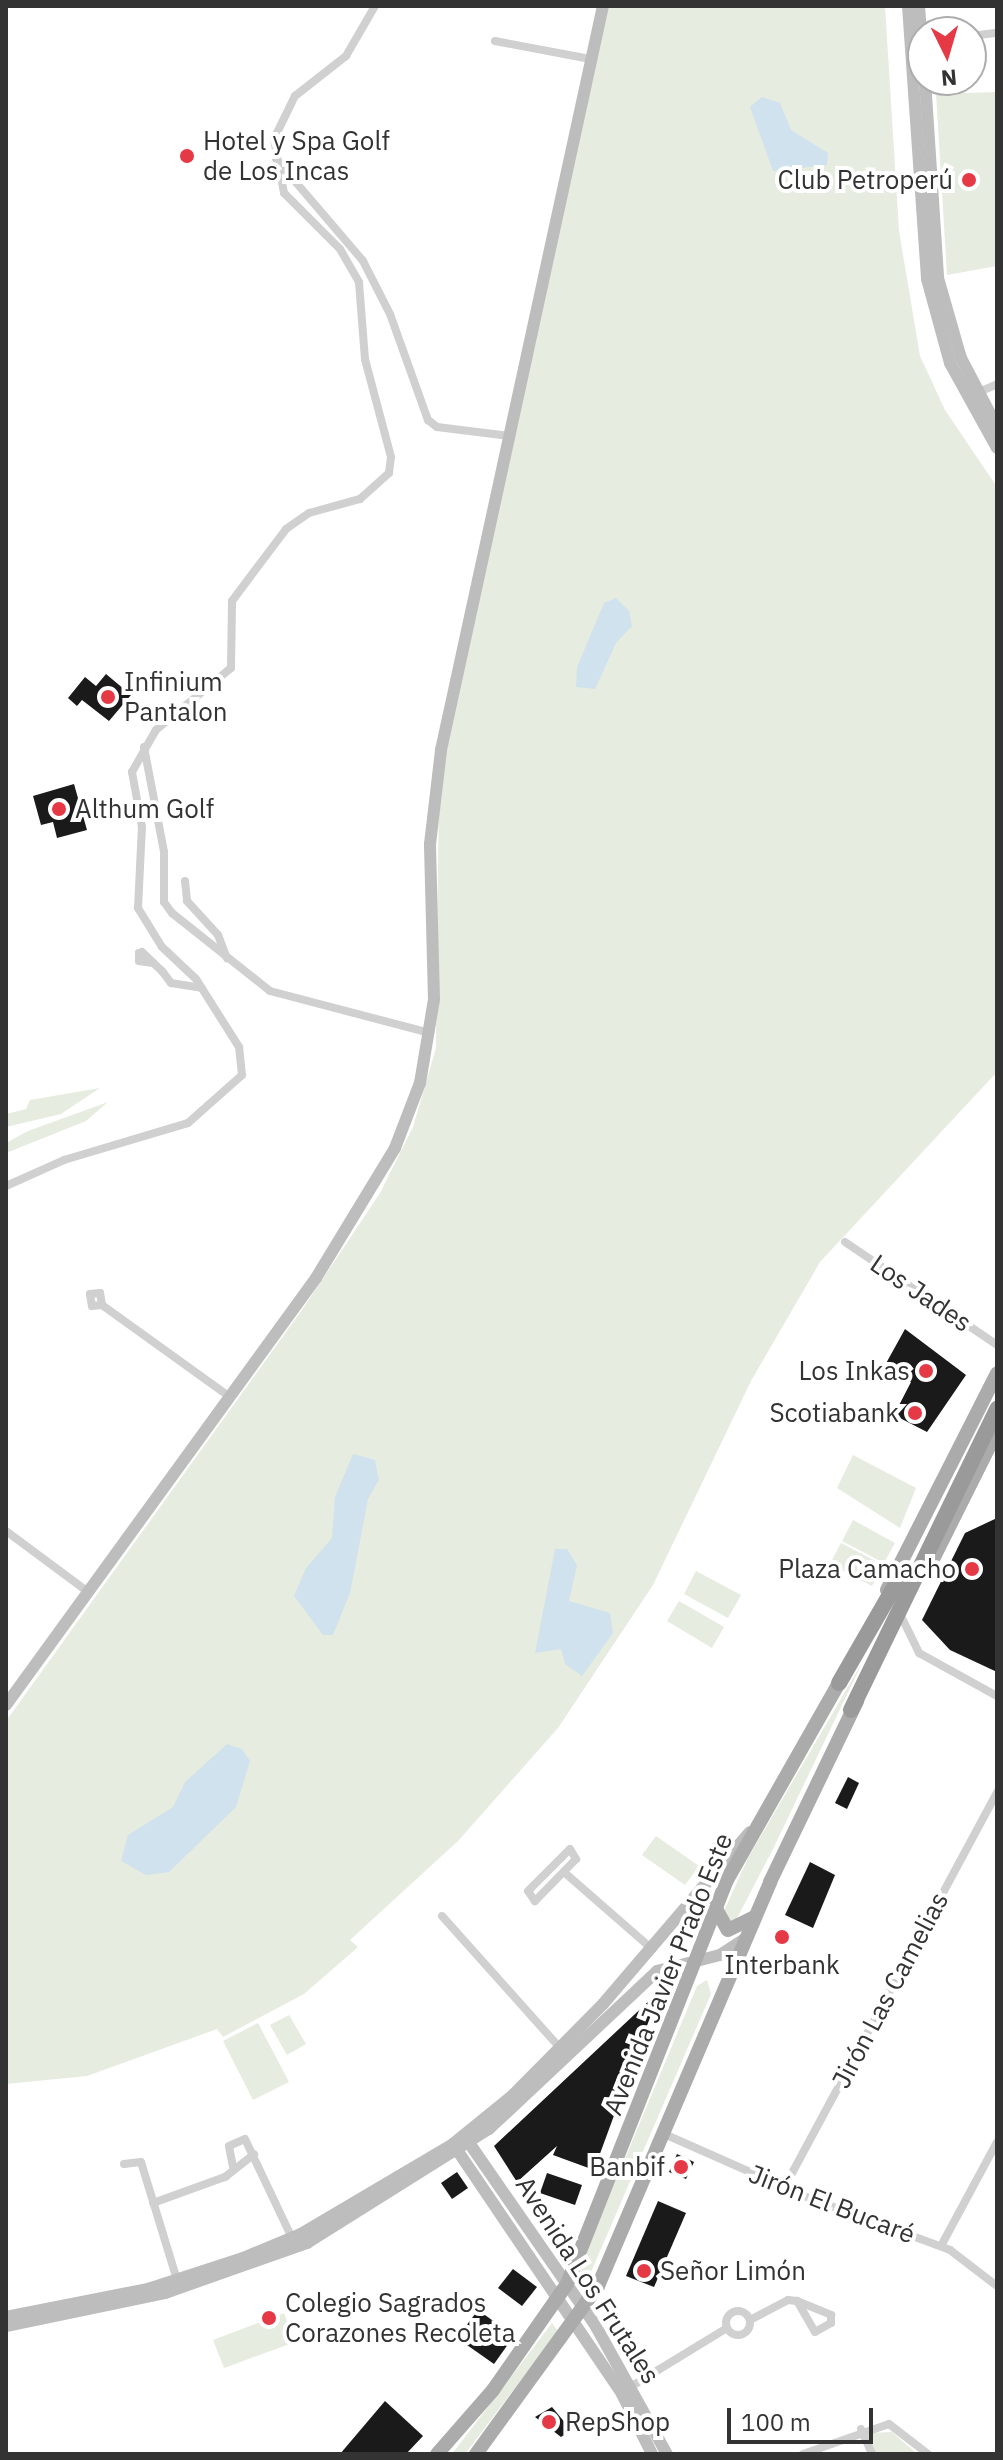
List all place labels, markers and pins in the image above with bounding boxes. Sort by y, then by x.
place label: Hotel y Spa Golf de Los Incas [203,125,390,186]
marker: Hotel y Spa Golf de Los Incas [178,147,196,165]
place label: Club Petroperú [778,164,953,196]
marker: Club Petroperú [960,171,978,189]
place label: Infinium Pantalon [124,666,228,728]
marker: Infinium Pantalon [99,688,117,706]
place label: Althum Golf [75,793,214,825]
marker: Althum Golf [50,800,68,818]
place label: Los Inkas [799,1355,910,1387]
marker: Los Inkas [917,1362,935,1380]
place label: Scotiabank [769,1397,899,1429]
marker: Scotiabank [906,1404,924,1422]
place label: Plaza Camacho [778,1553,956,1585]
marker: Plaza Camacho [963,1560,981,1578]
marker: Interbank [773,1928,791,1946]
place label: Interbank [724,1949,840,1981]
place label: Banbif [589,2151,665,2183]
marker: Banbif [672,2158,690,2176]
place label: Señor Limón [660,2255,806,2287]
marker: Señor Limón [635,2262,653,2280]
place label: Colegio Sagrados Corazones Recoleta [285,2287,516,2348]
marker: Colegio Sagrados Corazones Recoleta [260,2309,278,2327]
place label: RepShop [565,2406,670,2438]
marker: RepShop [540,2413,558,2431]

